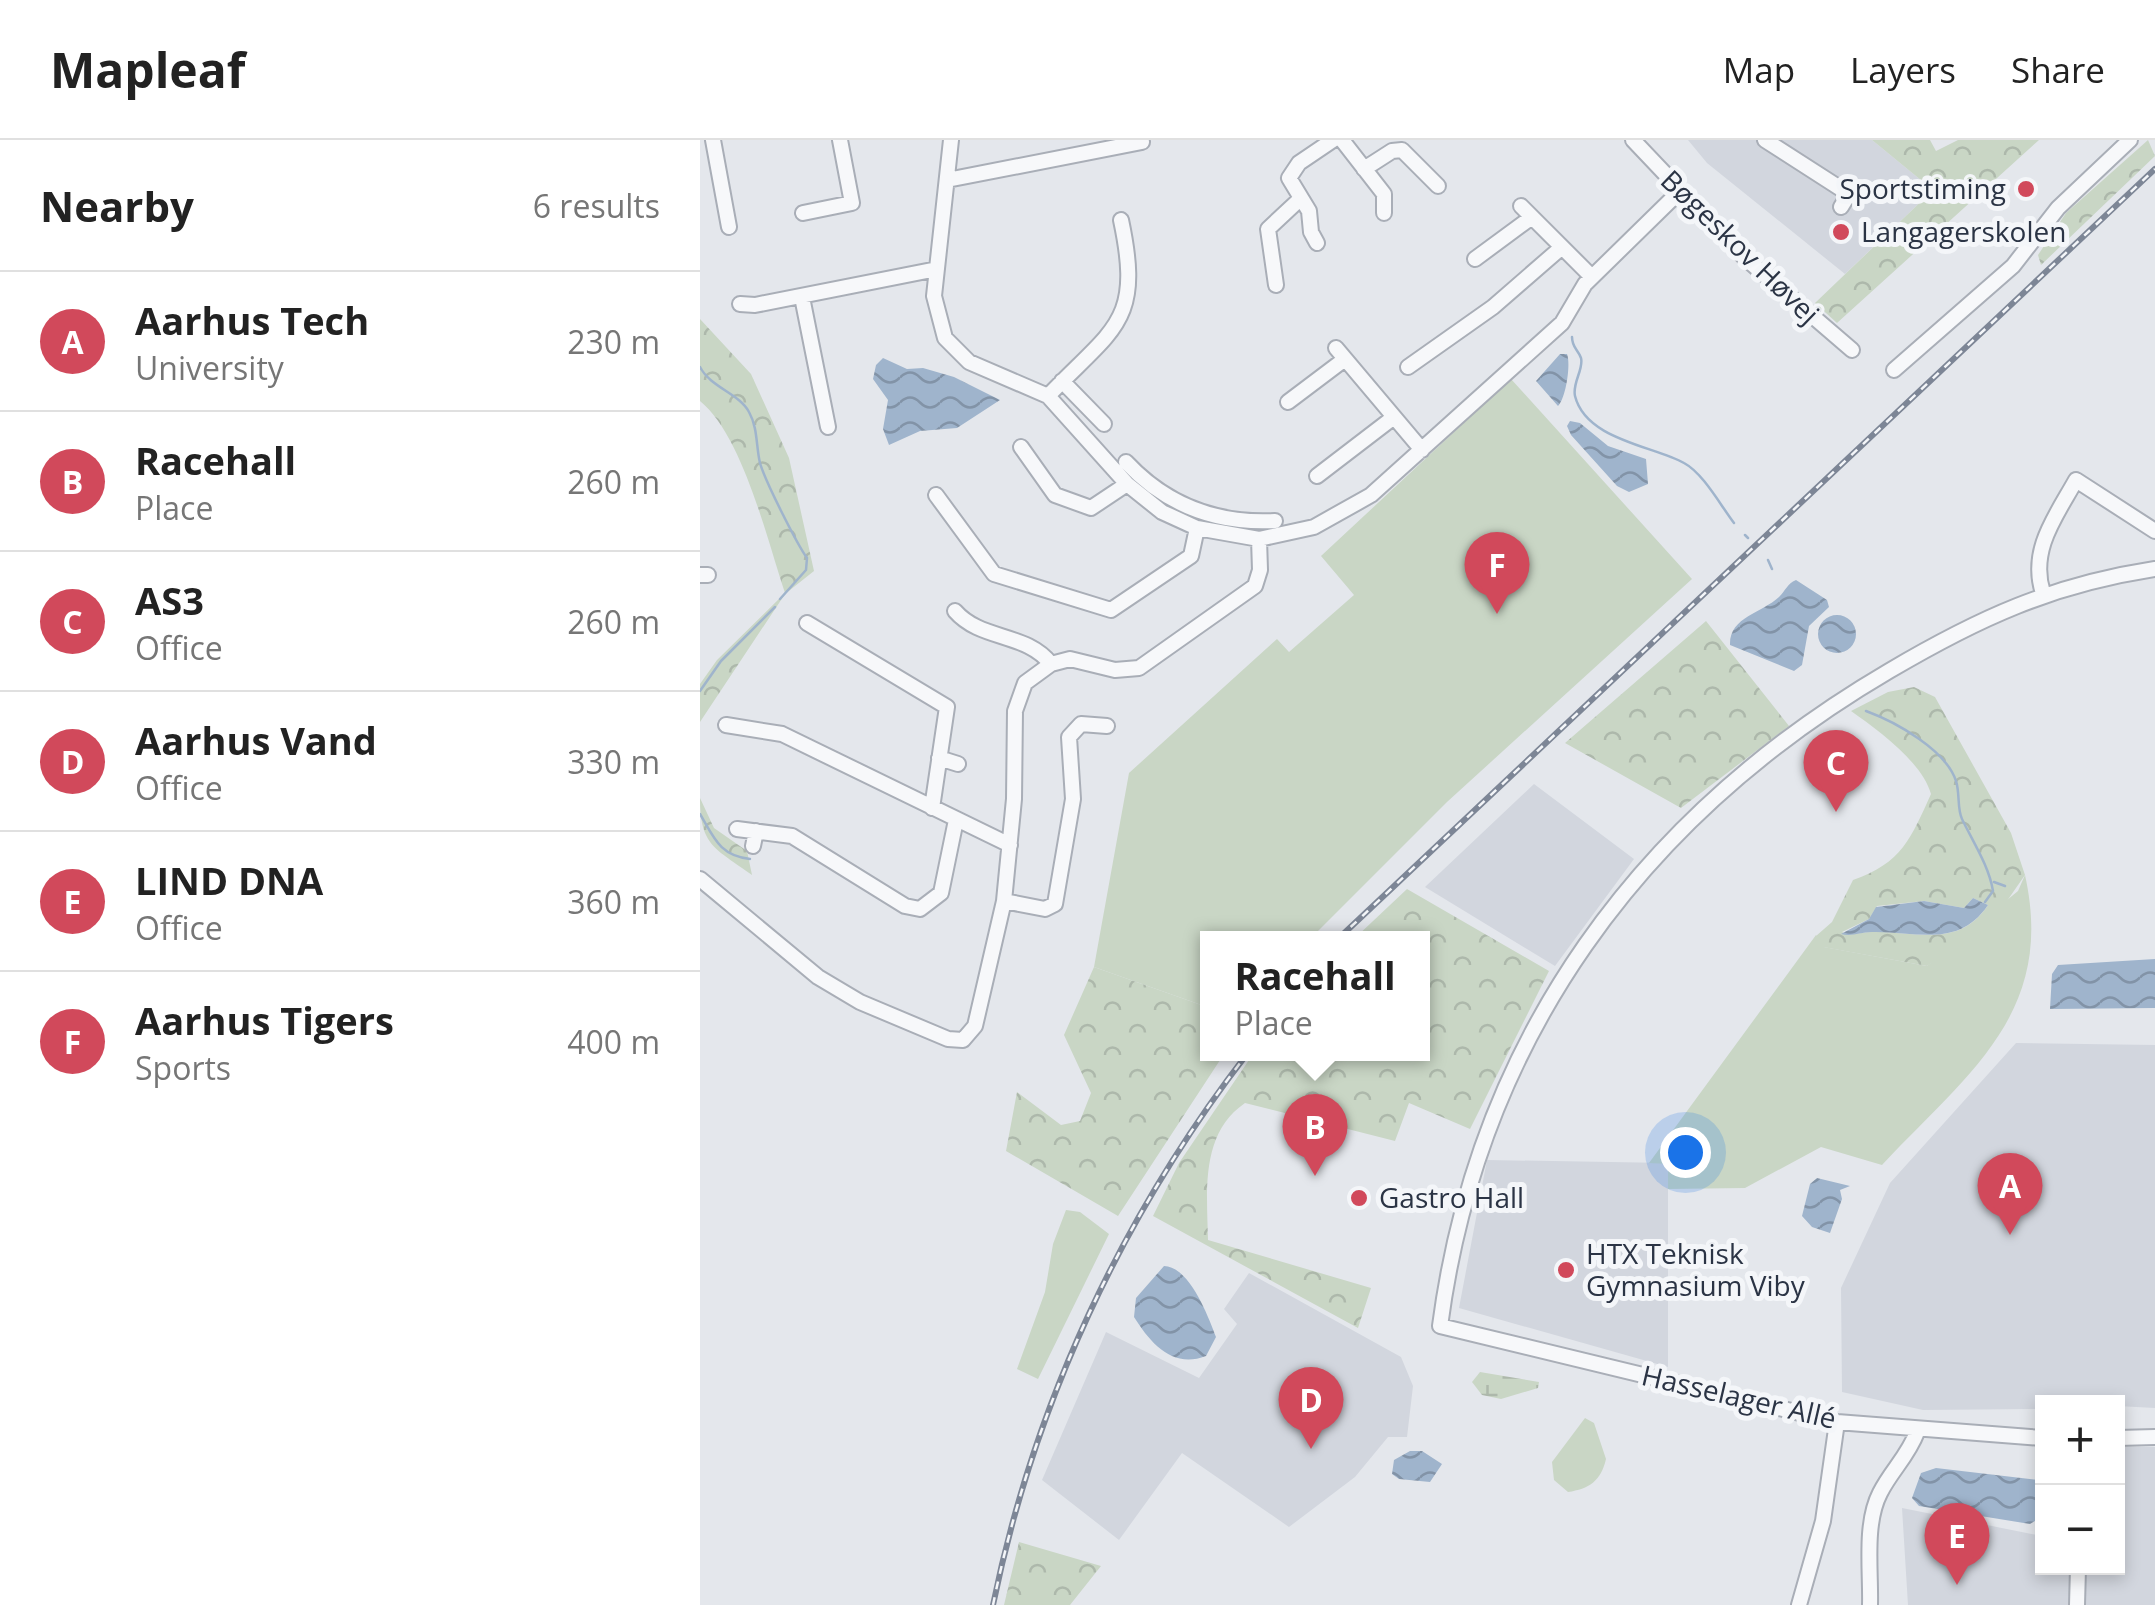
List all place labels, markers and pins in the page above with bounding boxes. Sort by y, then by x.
place label: Sportstiming [1839,169,2006,207]
marker: Sportstiming [2015,178,2037,200]
place label: Langagerskolen [1861,212,2066,250]
marker: Langagerskolen [1830,221,1852,243]
pin: F [1464,532,1530,614]
pin: C [1804,730,1868,812]
pin: B [1282,1094,1348,1176]
pin: A [1978,1152,2042,1235]
place label: Gastro Hall [1379,1178,1524,1216]
marker: Gastro Hall [1348,1187,1370,1209]
place label: HTX Teknisk Gymnasium Viby [1586,1234,1806,1304]
marker: HTX Teknisk Gymnasium Viby [1555,1259,1577,1281]
pin: D [1278,1366,1344,1449]
pin: E [1924,1502,1990,1585]

